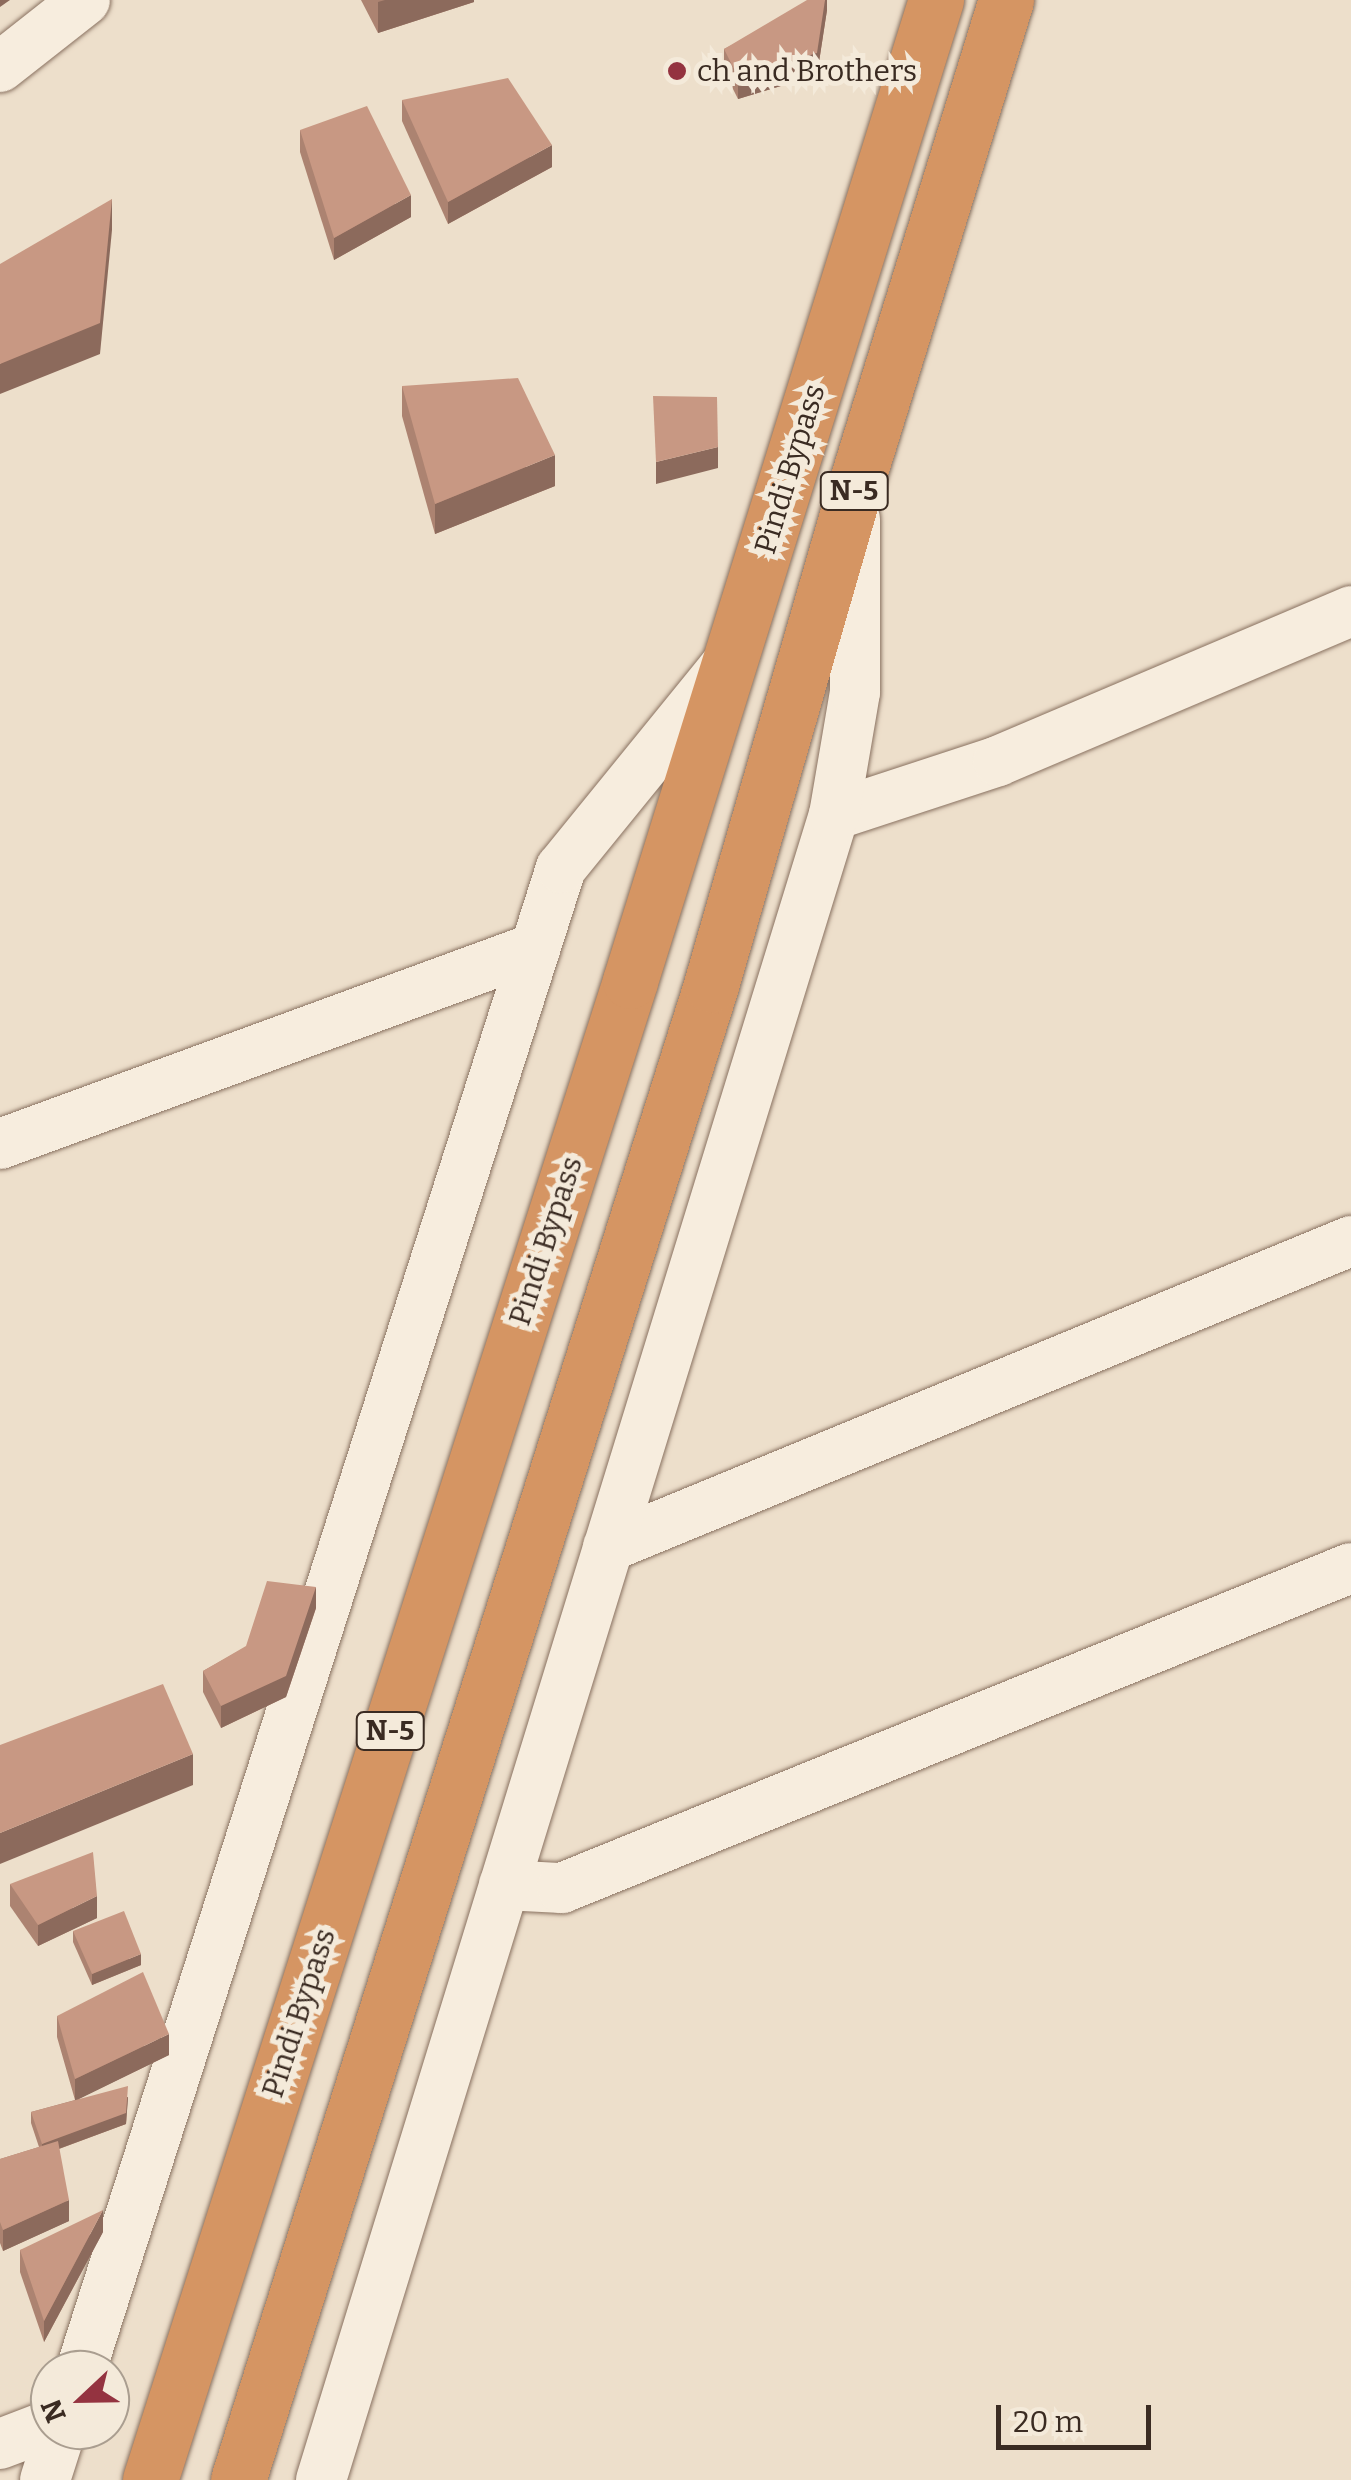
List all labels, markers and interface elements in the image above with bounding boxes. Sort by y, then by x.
place label: ch and Brothers [697,53,917,89]
marker: ch and Brothers [666,60,688,82]
street label: Pindi Bypass [747,380,833,558]
road number: N-5 [819,468,889,514]
street label: Pindi Bypass [502,1152,590,1330]
road number: N-5 [355,1708,425,1754]
street label: Pindi Bypass [255,1924,343,2102]
north arrow [30,2350,130,2450]
scale bar [1001,2385,1156,2447]
text: N [34,2394,73,2427]
text: 20 m [1013,2404,1083,2440]

